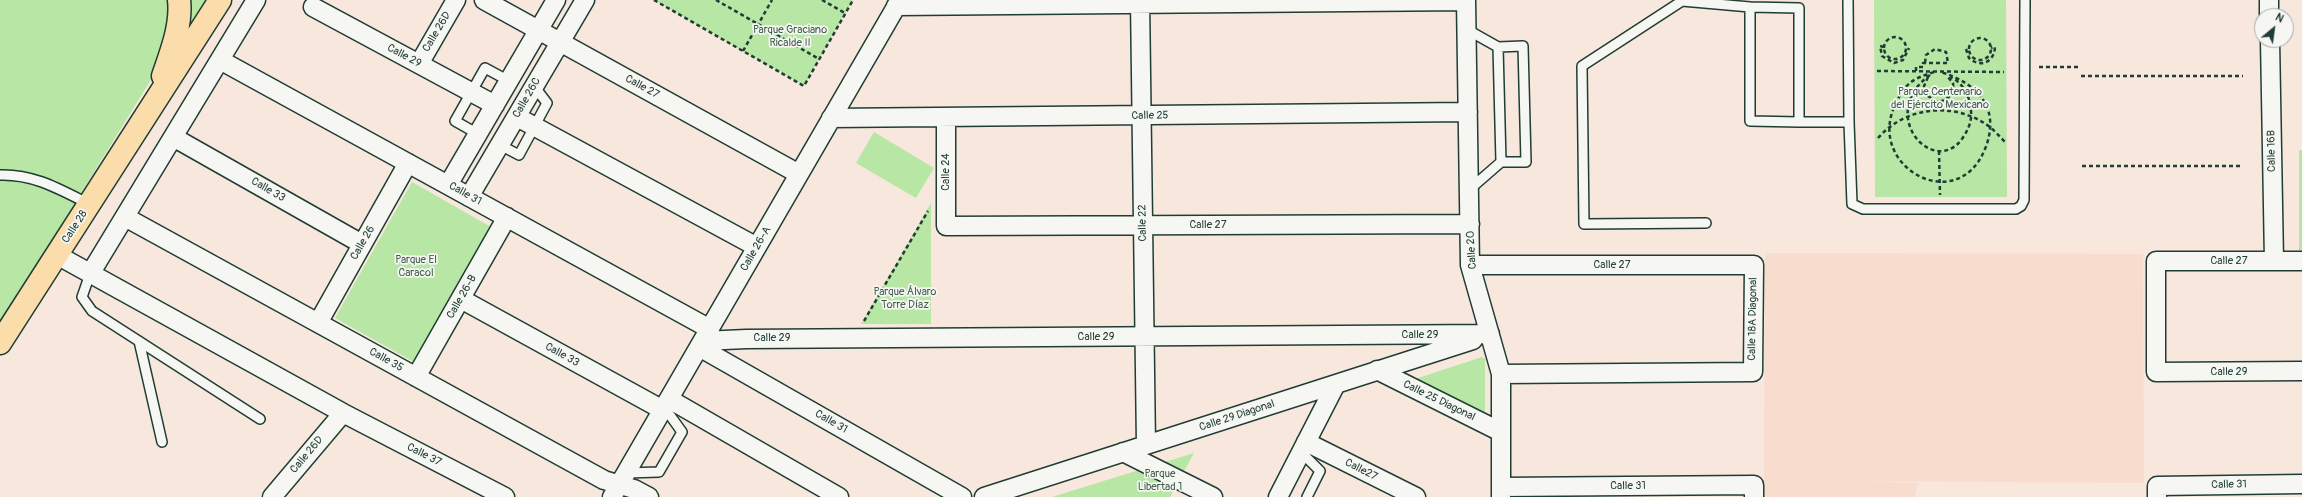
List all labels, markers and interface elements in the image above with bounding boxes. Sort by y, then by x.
north arrow [2254,8,2294,48]
street label: Calle 26D [420,10,454,54]
text: N [2273,10,2286,25]
park label: Parque Graciano Ricalde II [753,23,827,49]
street label: Calle 29 [385,42,423,70]
street label: Calle 27 [623,72,661,102]
street label: Calle 26C [510,76,544,120]
park label: Parque Centenario del Ejército Mexicano [1891,85,1989,111]
street label: Calle 25 [1131,109,1169,123]
street label: Calle 16B [2265,130,2279,172]
street label: Calle 24 [939,153,953,191]
street label: Calle 33 [249,175,287,205]
street label: Calle 31 [446,180,484,208]
street label: Calle 22 [1136,204,1150,242]
street label: Calle 28 [59,208,91,246]
street label: Calle 27 [1190,218,1226,232]
street label: Calle 26 [348,223,378,263]
street label: Calle 26-A [738,224,774,274]
street label: Calle 20 [1464,230,1480,270]
park label: Parque El Caracol [395,253,437,279]
street label: Calle 27 [2211,254,2247,268]
street label: Calle 27 [1594,258,1630,272]
street label: Calle 26-B [444,273,480,321]
street label: Calle 18A Diagonal [1746,277,1760,361]
park label: Parque Álvaro Torre Díaz [874,285,936,311]
street label: Calle 29 [1402,328,1438,342]
street label: Calle 29 [1078,330,1114,344]
street label: Calle 29 [754,331,790,345]
street label: Calle 33 [543,340,581,370]
street label: Calle 35 [367,345,405,375]
street label: Calle 29 [2211,365,2247,379]
street label: Calle 25 Diagonal [1401,378,1477,424]
street label: Calle 29 Diagonal [1198,398,1276,434]
street label: Calle 31 [812,407,850,437]
street label: Calle 26D [288,434,326,476]
street label: Calle 37 [405,441,443,469]
street label: Calle27 [1343,456,1379,484]
park label: Parque Libertad 1 [1138,467,1182,493]
street label: Calle 31 [2211,478,2247,492]
street label: Calle 31 [1610,479,1646,493]

